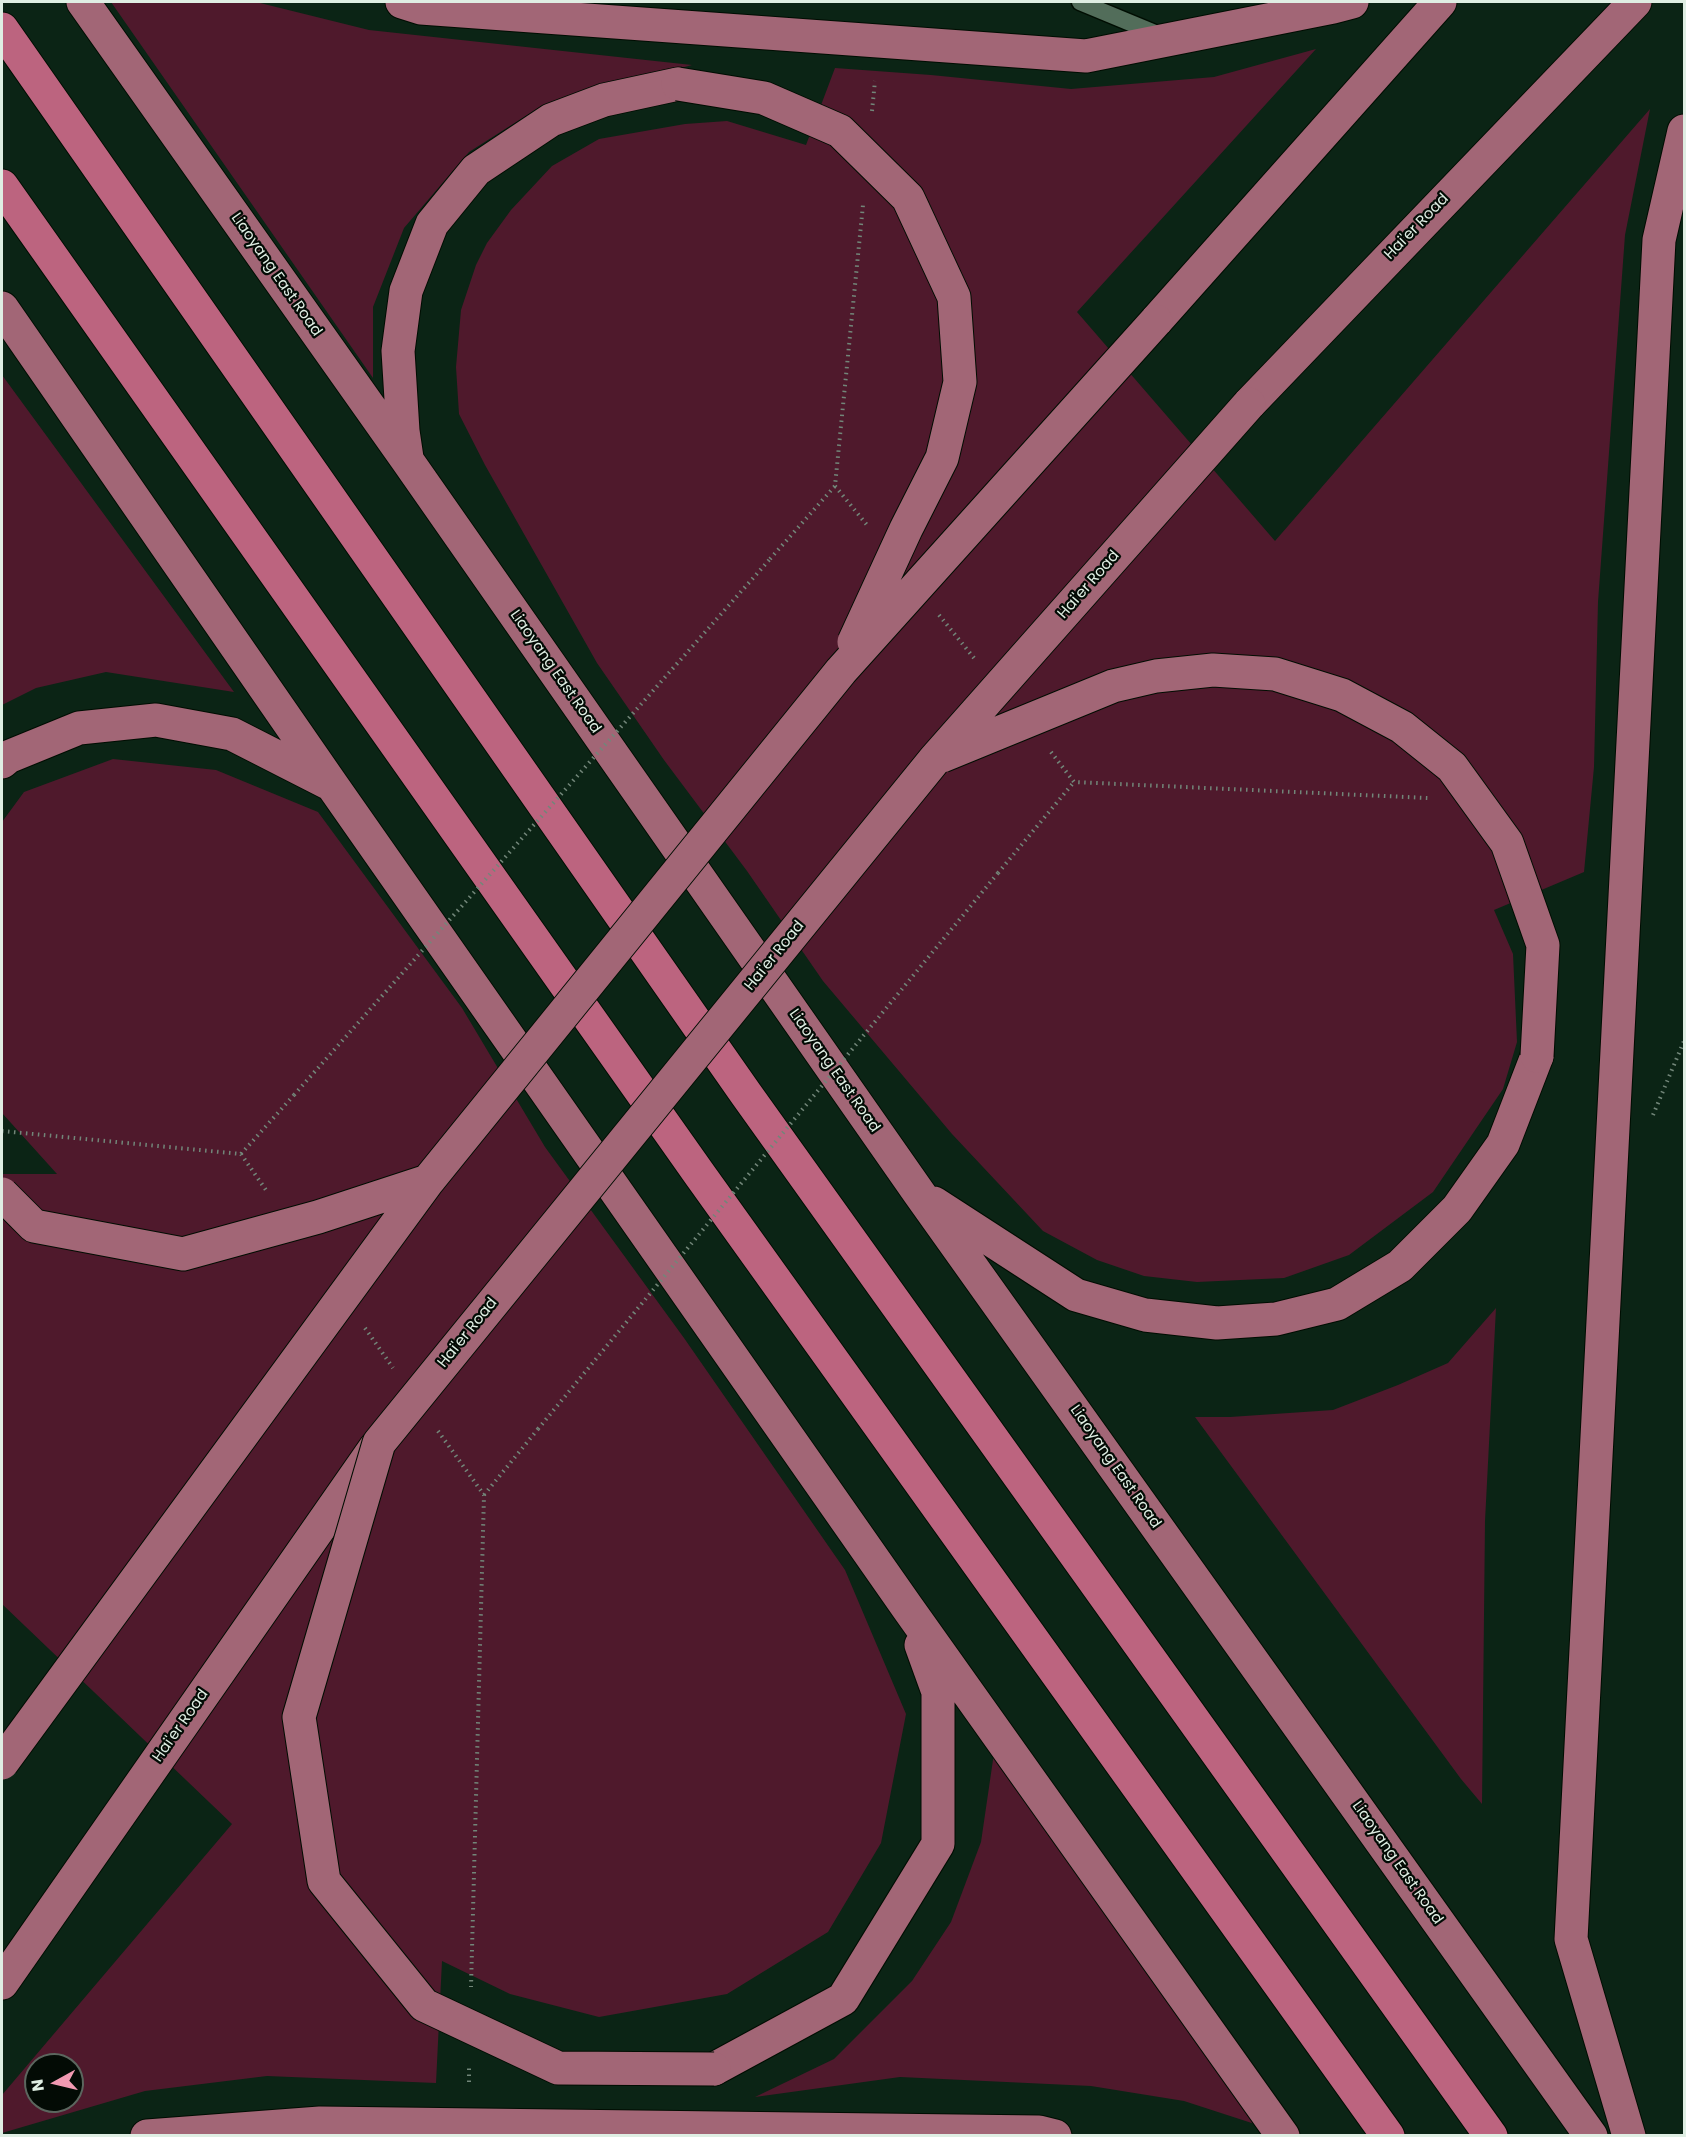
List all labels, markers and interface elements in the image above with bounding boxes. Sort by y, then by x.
street label: Hai'er Road [1381,190,1453,264]
street label: Liaoyang East Road [227,210,325,340]
street label: Hai'er Road [1054,547,1124,623]
street label: Liaoyang East Road [506,607,604,737]
street label: Hai'er Road [741,918,809,994]
street label: Liaoyang East Road [785,1006,883,1136]
street label: Hai'er Road [434,1295,502,1371]
street label: Liaoyang East Road [1066,1402,1164,1532]
street label: Hai'er Road [149,1686,213,1766]
street label: Liaoyang East Road [1348,1798,1446,1928]
north arrow [24,2053,84,2113]
text: N [25,2078,50,2093]

